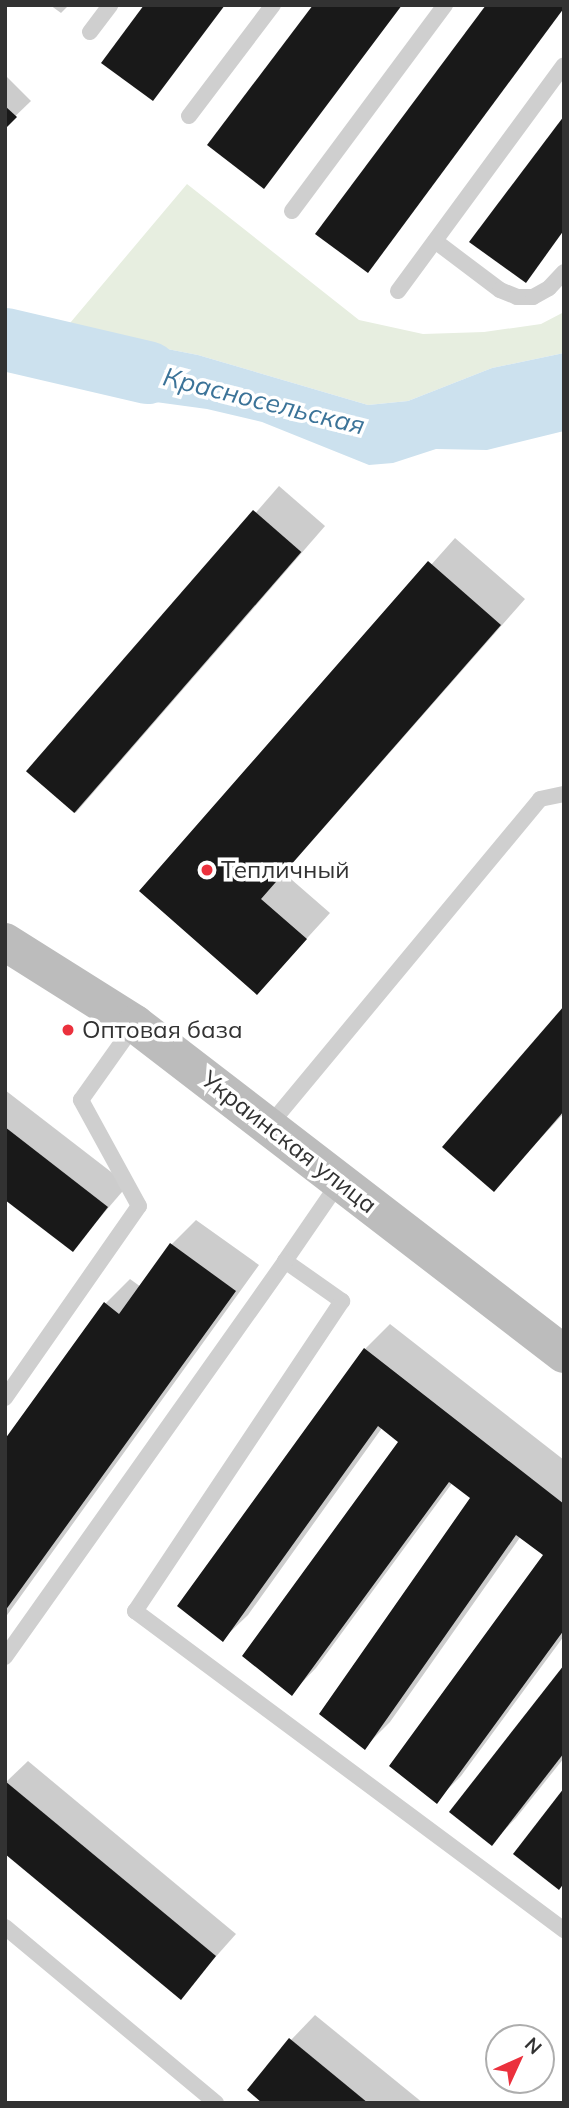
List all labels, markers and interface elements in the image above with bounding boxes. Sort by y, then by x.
water label: Красносельская [160,361,368,441]
place label: Тепличный [221,856,350,884]
marker: Тепличный [199,862,215,878]
place label: Оптовая база [82,1016,243,1044]
marker: Оптовая база [60,1022,76,1038]
street label: Украинская улица [196,1065,382,1219]
north arrow [485,2024,555,2094]
text: N [520,2032,547,2059]

